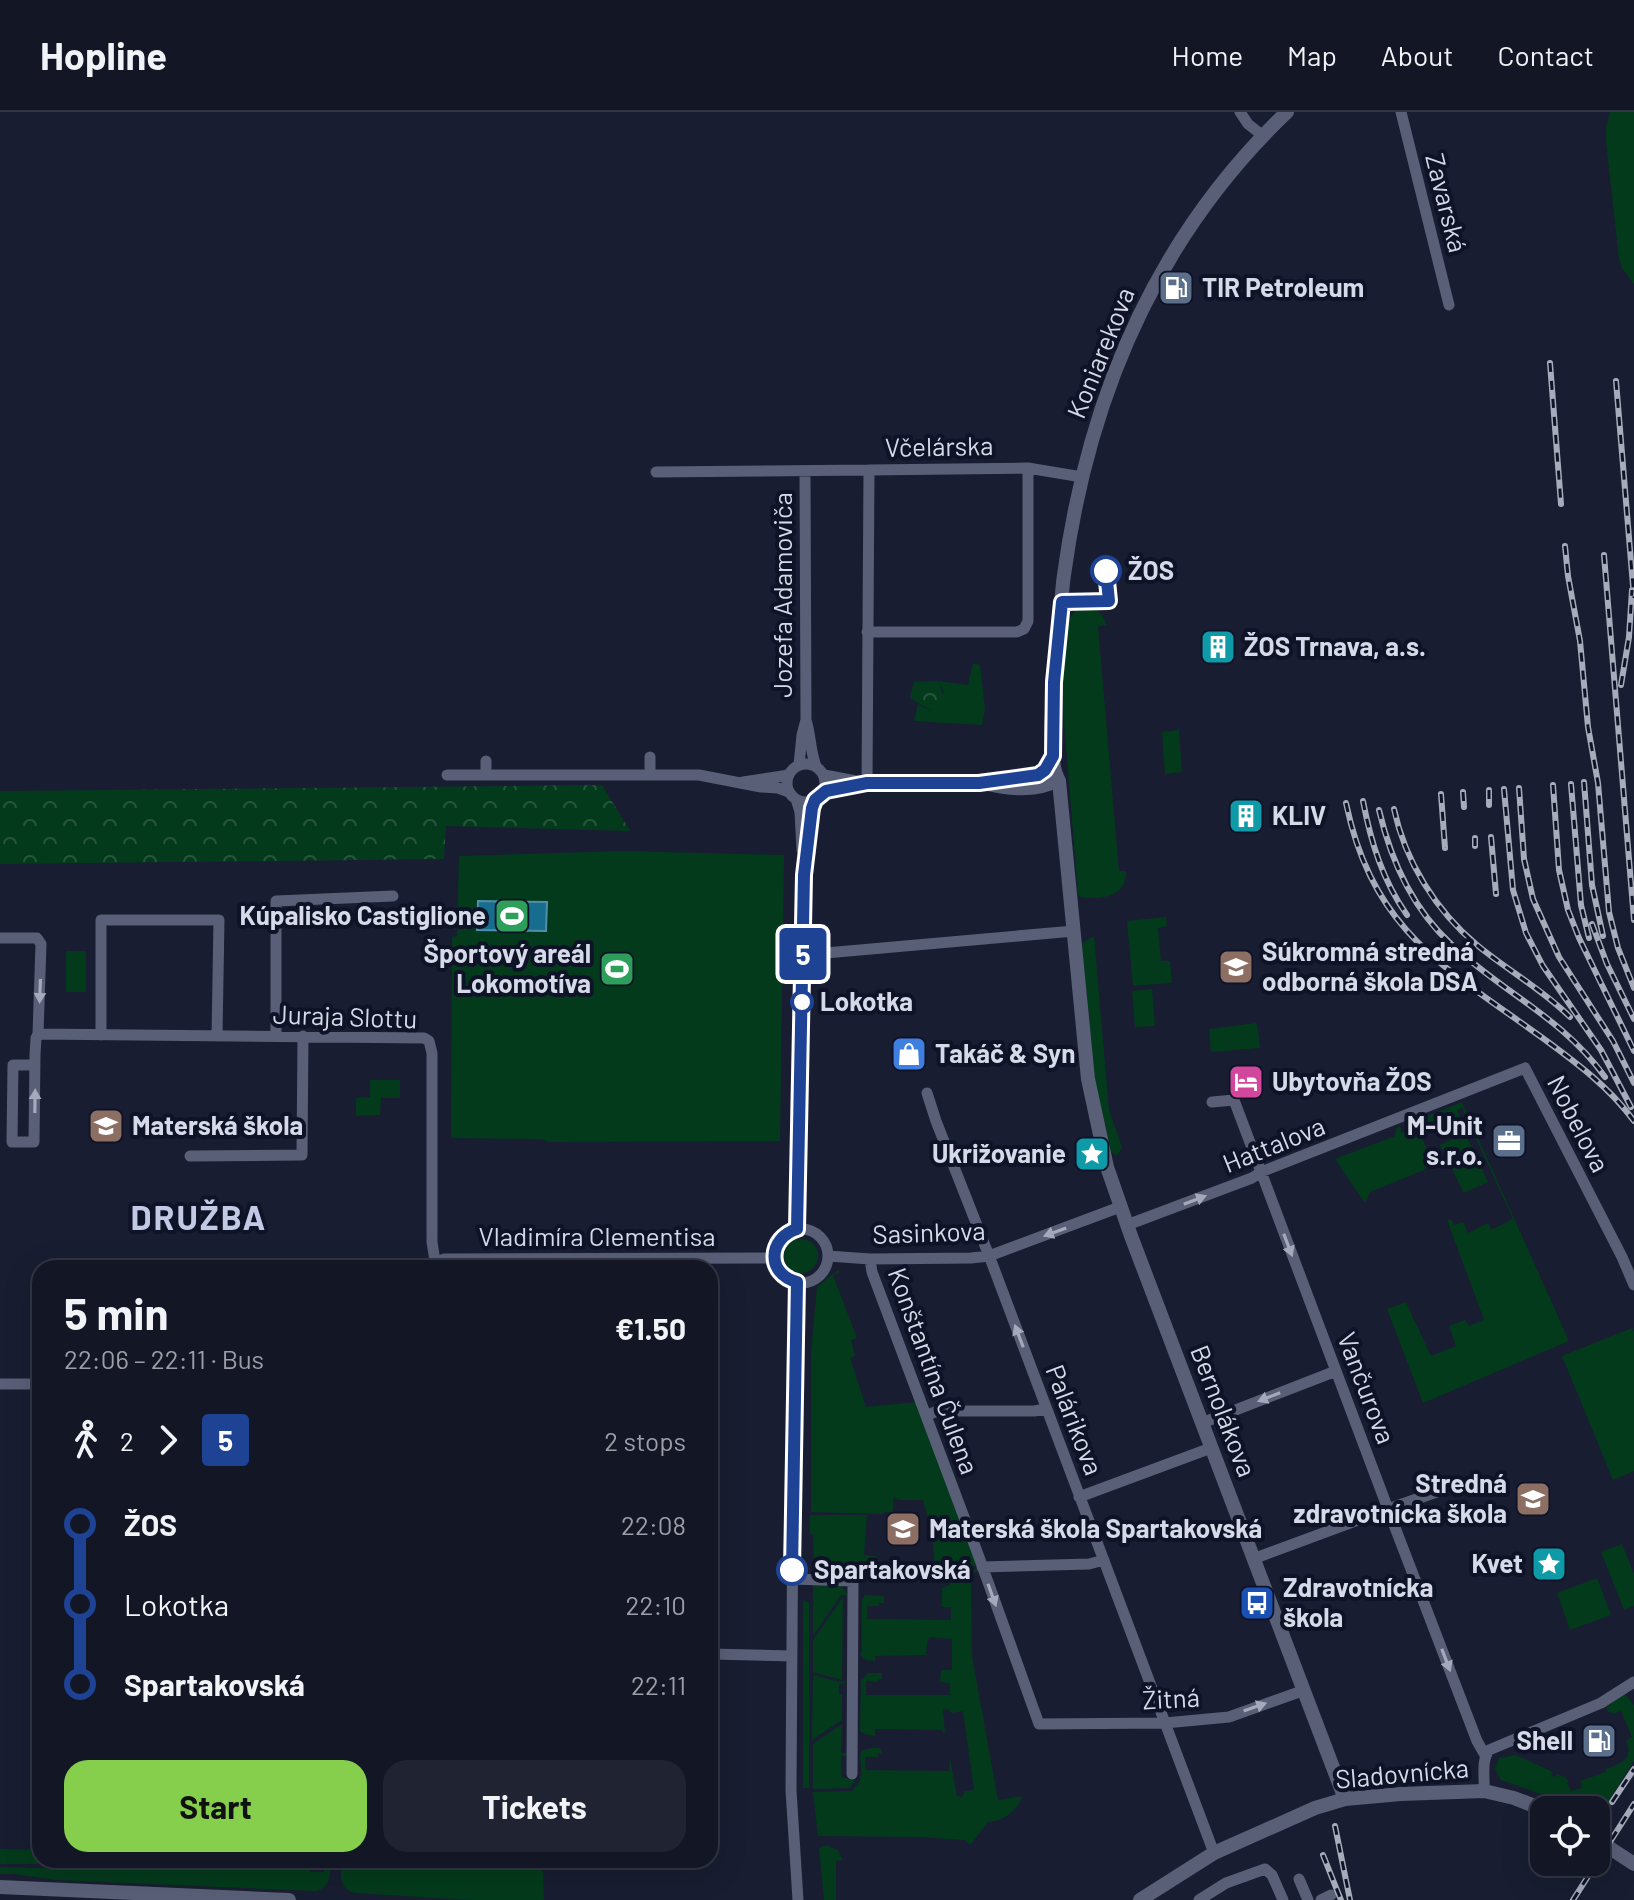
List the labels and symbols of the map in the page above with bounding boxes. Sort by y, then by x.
street label: Zavarská [1420,150,1475,255]
fuel station icon: TIR Petroleum [1157,269,1195,307]
place label: TIR Petroleum [1202,271,1364,302]
street label: Koniarekova [1059,283,1140,422]
street label: Včelárska [884,429,994,462]
street label: Jozefa Adamoviča [766,492,797,698]
place label: ŽOS [1128,554,1174,585]
marker: ŽOS [1091,556,1121,586]
building icon: ŽOS Trnava, a.s. [1199,628,1237,666]
place label: ŽOS Trnava, a.s. [1244,630,1426,661]
building icon: KLIV [1227,797,1265,835]
place label: KLIV [1272,799,1326,830]
sports icon: Kúpalisko Castiglione [493,897,531,935]
place label: Kúpalisko Castiglione [239,899,486,930]
line badge: 5 [777,928,829,980]
place label: Súkromná stredná odborná škola DSA [1262,935,1478,996]
place label: Športový areál Lokomotíva [423,937,591,998]
school or university icon: Súkromná stredná odborná škola DSA [1217,948,1255,986]
sports icon: Športový areál Lokomotíva [598,950,636,988]
one-way arrow [33,979,46,1004]
place label: Lokotka [820,985,913,1016]
marker: Lokotka [791,991,813,1013]
street label: Juraja Slottu [272,997,418,1034]
shop icon: Takáč & Syn [890,1035,928,1073]
place label: Takáč & Syn [935,1037,1075,1068]
hotel icon: Ubytovňa ŽOS [1227,1063,1265,1101]
place label: Ubytovňa ŽOS [1272,1065,1432,1096]
street label: Nobelova [1542,1070,1617,1177]
one-way arrow [28,1088,41,1113]
school or university icon: Materská škola [87,1107,125,1145]
place label: Materská škola [132,1109,303,1140]
street label: Hattalova [1218,1109,1329,1178]
place label: M-Unit s.r.o. [1407,1109,1483,1170]
office icon: M-Unit s.r.o. [1490,1122,1528,1160]
place icon: Ukrižovanie [1073,1135,1111,1173]
place label: Ukrižovanie [932,1137,1066,1168]
one-way arrow [1183,1193,1207,1206]
district label: DRUŽBA [131,1196,267,1237]
street label: Sasinkova [872,1214,986,1249]
street label: Vladimíra Clementisa [478,1220,716,1251]
one-way arrow [1042,1226,1066,1239]
one-way arrow [1282,1233,1295,1257]
street label: Konštantína Čulena [883,1263,986,1478]
one-way arrow [1012,1324,1025,1348]
street label: Vančurova [1332,1327,1403,1448]
street label: Bernolákova [1185,1340,1264,1481]
street label: Palárikova [1040,1360,1111,1479]
one-way arrow [1257,1391,1281,1404]
place label: Stredná zdravotnícka škola [1294,1467,1507,1528]
school or university icon: Stredná zdravotnícka škola [1514,1480,1552,1518]
school or university icon: Materská škola Spartakovská [884,1510,922,1548]
place label: Materská škola Spartakovská [929,1512,1262,1543]
place icon: Kvet [1530,1545,1568,1583]
place label: Kvet [1472,1547,1523,1578]
place label: Spartakovská [814,1553,971,1584]
marker: Spartakovská [777,1555,807,1585]
place label: Zdravotnícka škola [1283,1571,1433,1632]
one-way arrow [986,1583,998,1607]
bus stop icon: Zdravotnícka škola [1238,1584,1276,1622]
one-way arrow [1440,1648,1453,1672]
street label: Žitná [1141,1681,1201,1714]
one-way arrow [1243,1701,1267,1713]
fuel station icon: Shell [1580,1722,1618,1760]
place label: Shell [1517,1724,1573,1755]
street label: Sladovnícka [1334,1751,1470,1794]

